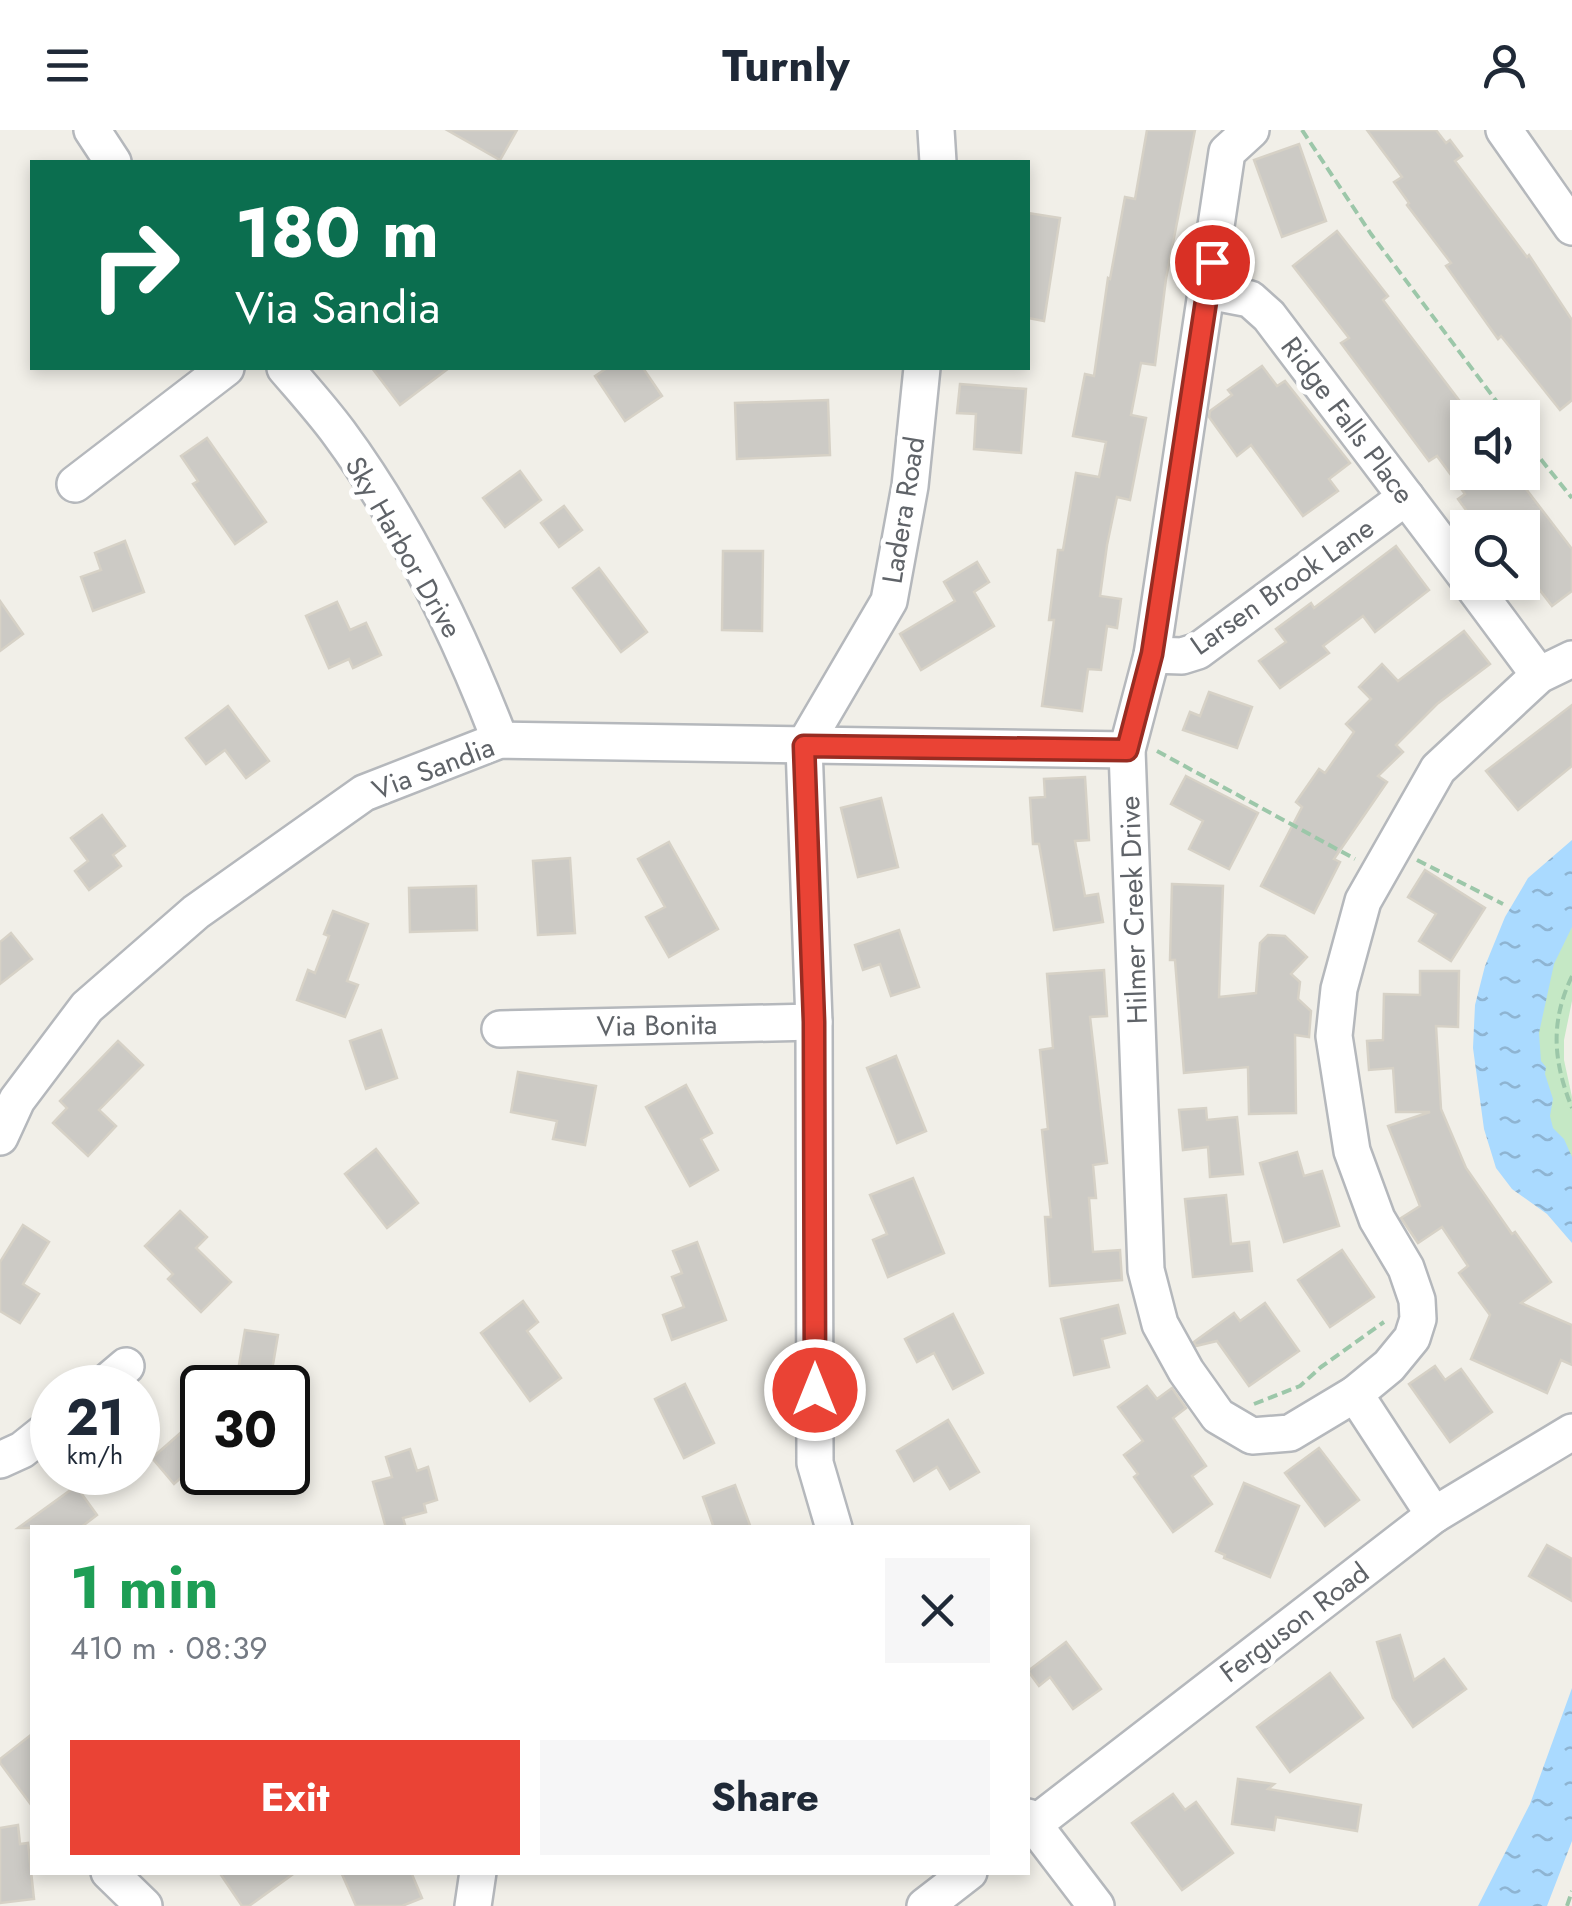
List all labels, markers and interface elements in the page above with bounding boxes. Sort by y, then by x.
text: Turnly [722,33,850,98]
icon: menu [40,38,95,93]
icon: person [1477,38,1532,93]
text: 180 m [235,182,439,283]
icon: right [70,200,200,330]
pin [1170,220,1255,305]
icon: arrive [1185,235,1240,290]
text: Via Sandia [235,275,440,340]
street label: Ridge Falls Place [1271,328,1424,512]
map controls [1450,400,1540,600]
button: sound [1450,400,1540,490]
street label: Ladera Road [872,434,935,587]
street label: Sky Harbor Drive [335,449,472,646]
street label: Larsen Brook Lane [1182,508,1382,665]
button: search [1450,510,1540,600]
street label: Via Sandia [366,726,500,811]
street label: Hilmer Creek Drive [1109,795,1158,1025]
street label: Via Bonita [596,1004,718,1047]
position arrow [763,1338,867,1442]
speed limit sign: 30 [180,1365,310,1495]
text: 21 [66,1381,124,1454]
text: km/h [67,1437,123,1473]
text: 1 min [70,1544,219,1631]
street label: Ferguson Road [1211,1553,1378,1692]
button: close [885,1558,990,1663]
text: 410 m · 08:39 [70,1625,268,1671]
button: Exit [70,1740,520,1855]
button: Share [540,1740,990,1855]

